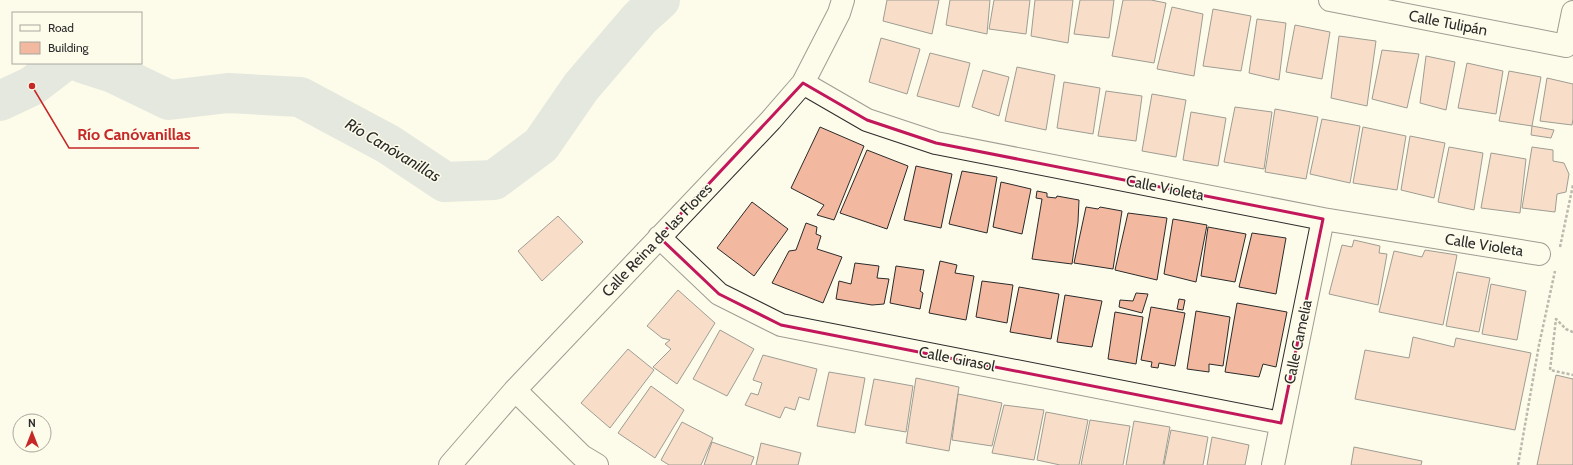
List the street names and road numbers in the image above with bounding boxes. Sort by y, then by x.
street label: Calle Tulipán [1407,7,1489,39]
street label: Calle Violeta [1124,172,1206,205]
street label: Calle Reina de las Flores [598,180,716,300]
street label: Calle Violeta [1444,230,1525,260]
street label: Calle Camelia [1280,297,1316,386]
street label: Calle Girasol [917,343,997,375]

